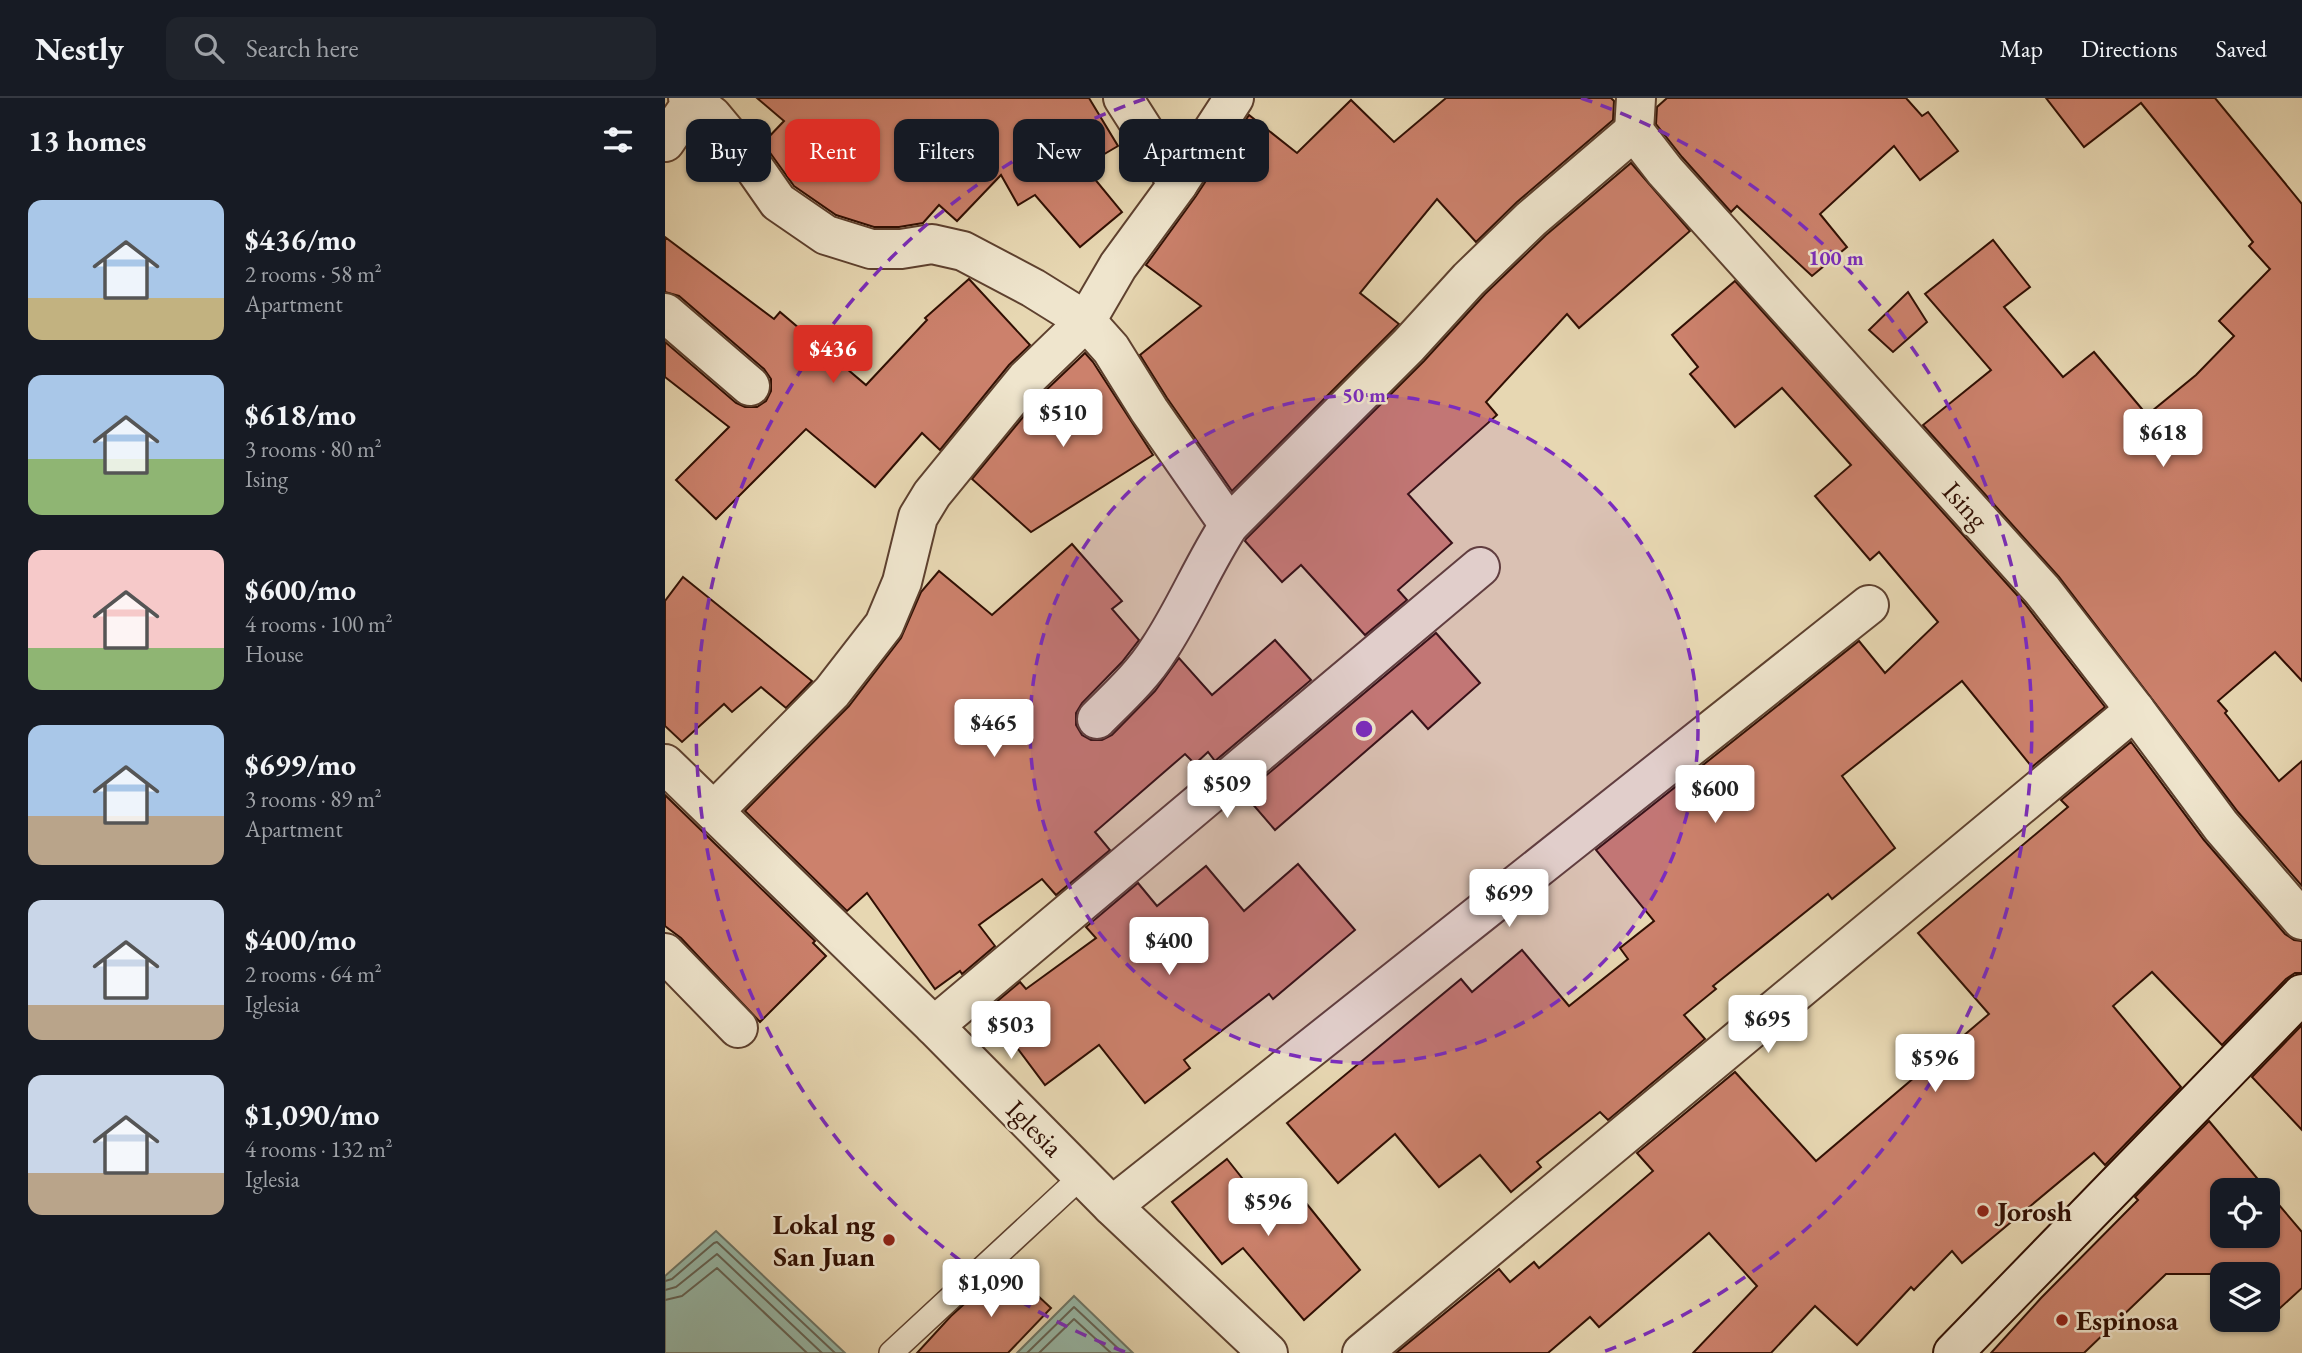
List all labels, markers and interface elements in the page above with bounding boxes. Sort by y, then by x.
search box [166,17,656,80]
text: Nestly [35,27,124,70]
icon: search [190,29,228,67]
text: Search here [246,31,359,65]
text: Map [2000,33,2043,64]
text: Directions [2081,33,2178,64]
text: Saved [2216,33,2267,64]
chip: Buy [686,119,771,182]
chip: Rent [785,119,880,182]
chip: Filters [894,119,999,182]
chip: New [1013,119,1105,182]
chip: Apartment [1119,119,1269,182]
text: 13 homes [28,121,146,160]
icon: filters [599,121,637,159]
text: $436/mo [245,220,356,259]
icon: home [84,228,168,312]
text: 100 m [1808,244,1864,271]
text: 2 rooms · 58 m² [245,259,382,289]
text: Apartment [245,289,343,319]
pin: $436 [792,326,874,385]
text: $436 [809,333,857,363]
text: 50 m [1342,381,1386,408]
pin: $510 [1022,390,1104,449]
text: $618/mo [245,395,356,434]
text: $510 [1039,397,1087,427]
icon: home [84,403,168,487]
pin: $618 [2122,410,2204,469]
text: $618 [2139,417,2187,447]
text: 3 rooms · 80 m² [245,434,382,464]
text: Ising [245,464,288,494]
street label: Ising [1935,473,1997,537]
text: $600/mo [245,570,356,609]
icon: home [84,578,168,662]
text: 4 rooms · 100 m² [245,609,393,639]
text: House [245,639,304,669]
pin: $465 [953,700,1035,759]
text: $465 [970,707,1018,737]
centre of rings [1352,717,1376,741]
text: $699/mo [245,745,356,784]
icon: home [84,753,168,837]
pin: $509 [1186,760,1268,820]
pin: $600 [1674,766,1756,825]
text: $509 [1203,768,1251,798]
text: $600 [1691,773,1739,803]
text: 3 rooms · 89 m² [245,784,382,814]
text: Apartment [245,814,343,844]
pin: $699 [1468,870,1550,929]
text: $699 [1485,877,1533,907]
pin: $400 [1128,918,1210,977]
text: $400/mo [245,920,356,959]
text: $400 [1145,925,1193,955]
icon: home [84,928,168,1012]
text: 2 rooms · 64 m² [245,959,382,989]
text: Iglesia [245,989,300,1019]
pin: $695 [1727,996,1809,1055]
pin: $503 [970,1002,1052,1061]
text: $695 [1744,1003,1792,1033]
text: $503 [987,1009,1035,1039]
pin: $596 [1894,1034,1976,1094]
text: $596 [1911,1042,1959,1072]
street label: Iglesia [999,1092,1072,1165]
text: $1,090/mo [245,1095,379,1134]
icon: home [84,1103,168,1187]
text: 4 rooms · 132 m² [245,1134,393,1164]
text: Iglesia [245,1164,300,1194]
pin: $596 [1227,1178,1309,1238]
map controls [2210,1178,2280,1332]
button: locate [2210,1178,2280,1248]
text: $596 [1244,1186,1292,1216]
place label: Jorosh [1994,1193,2073,1229]
marker: Jorosh [1975,1203,1991,1219]
place label: Lokal ng San Juan [772,1206,876,1274]
marker: Lokal ng San Juan [881,1232,897,1248]
pin: $1,090 [934,1260,1048,1319]
button: layers [2210,1262,2280,1332]
text: $1,090 [959,1267,1023,1297]
place label: Espinosa [2076,1302,2179,1338]
marker: Espinosa [2054,1312,2070,1328]

